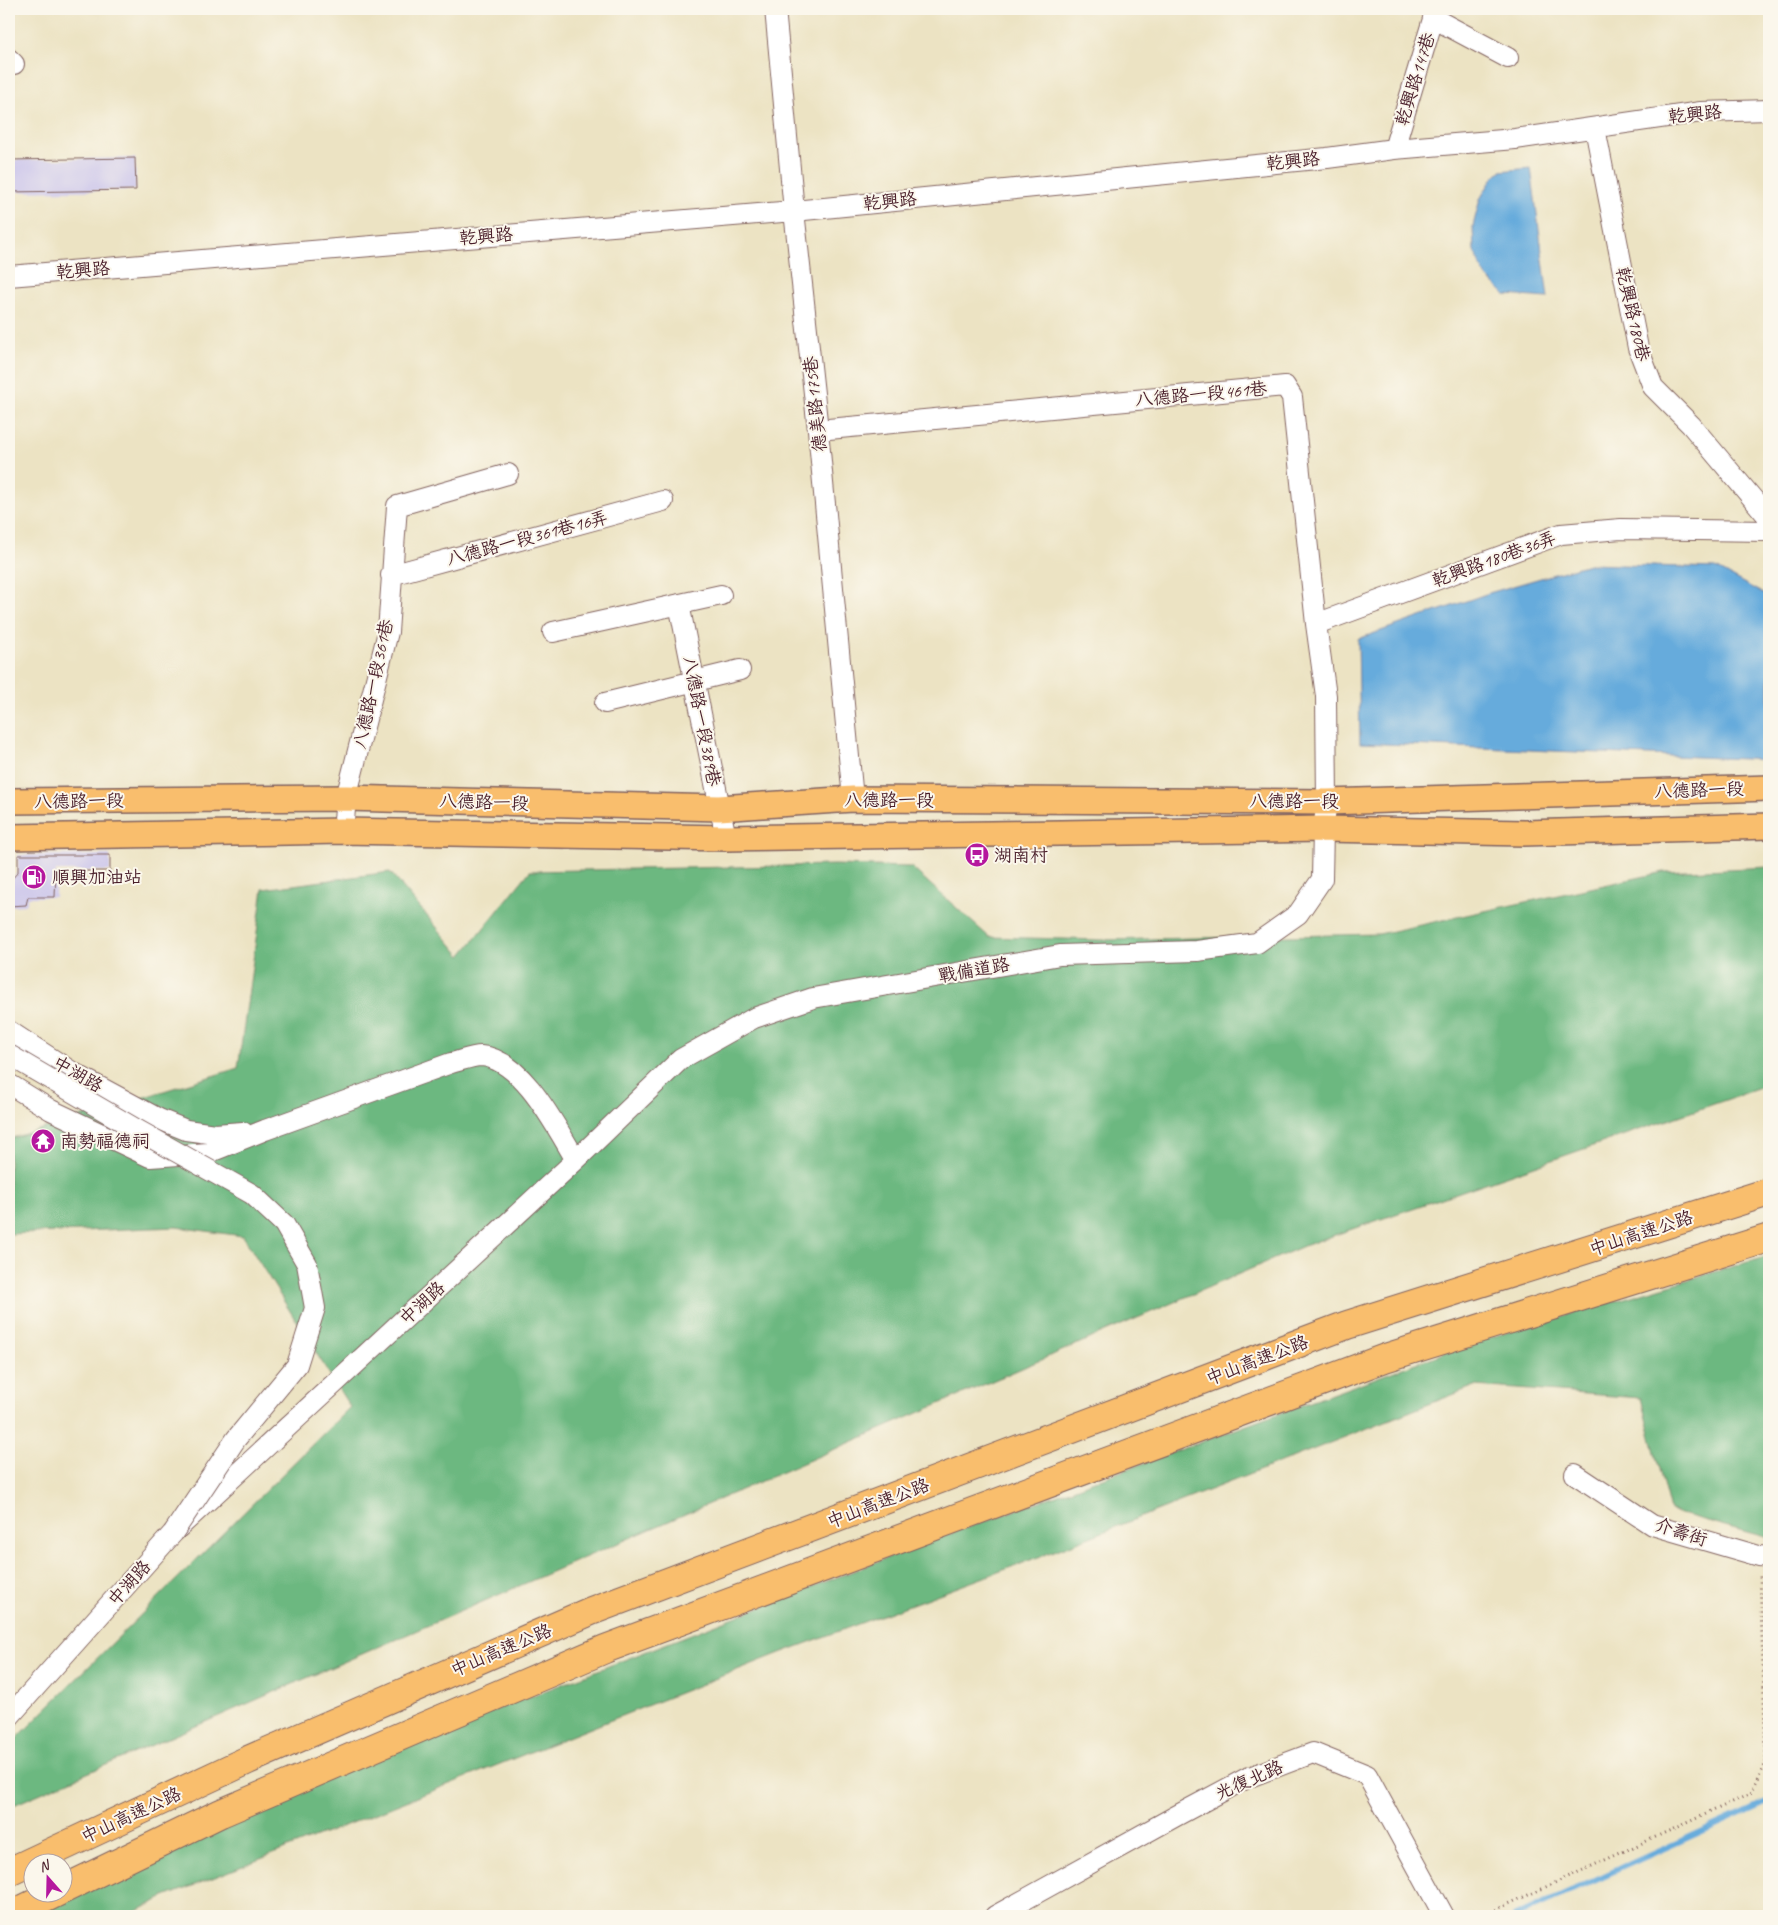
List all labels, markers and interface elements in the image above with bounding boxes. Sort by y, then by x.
street label: 乾興路147巷 [1390,30,1440,128]
street label: 乾興路 [1667,100,1723,128]
street label: 乾興路 [1265,147,1321,175]
street label: 乾興路 [862,187,918,215]
street label: 乾興路 [458,223,514,249]
street label: 乾興路 [55,257,111,283]
street label: 乾興路180巷 [1611,265,1655,363]
street label: 德美路175巷 [799,355,831,453]
street label: 八德路一段461巷 [1134,377,1268,411]
street label: 八德路一段361巷16弄 [444,506,610,570]
street label: 乾興路180巷36弄 [1429,526,1559,592]
street label: 八德路一段361巷 [348,617,398,751]
street label: 八德路一段389巷 [679,654,725,788]
street label: 八德路一段 [1654,777,1744,803]
street label: 八德路一段 [34,789,124,813]
street label: 八德路一段 [439,789,529,815]
street label: 八德路一段 [844,789,934,811]
street label: 八德路一段 [1249,790,1339,812]
bus stop icon: 湖南村 [964,842,990,868]
place label: 湖南村 [994,844,1048,866]
fuel station icon: 順興加油站 [21,864,47,890]
place label: 順興加油站 [52,866,142,888]
street label: 戰備道路 [937,953,1011,987]
street label: 中湖路 [49,1051,107,1097]
temple icon: 南勢福德祠 [30,1128,56,1154]
place label: 南勢福德祠 [60,1130,150,1152]
street label: 中山高速公路 [1586,1206,1696,1260]
street label: 中湖路 [395,1277,449,1329]
street label: 中山高速公路 [1203,1330,1311,1390]
street label: 中山高速公路 [824,1473,932,1533]
street label: 介壽街 [1652,1513,1710,1551]
street label: 中湖路 [103,1556,155,1610]
street label: 中山高速公路 [447,1619,555,1681]
street label: 光復北路 [1212,1755,1286,1805]
street label: 中山高速公路 [77,1782,185,1848]
north arrow [22,1852,72,1902]
text: N [37,1856,53,1876]

